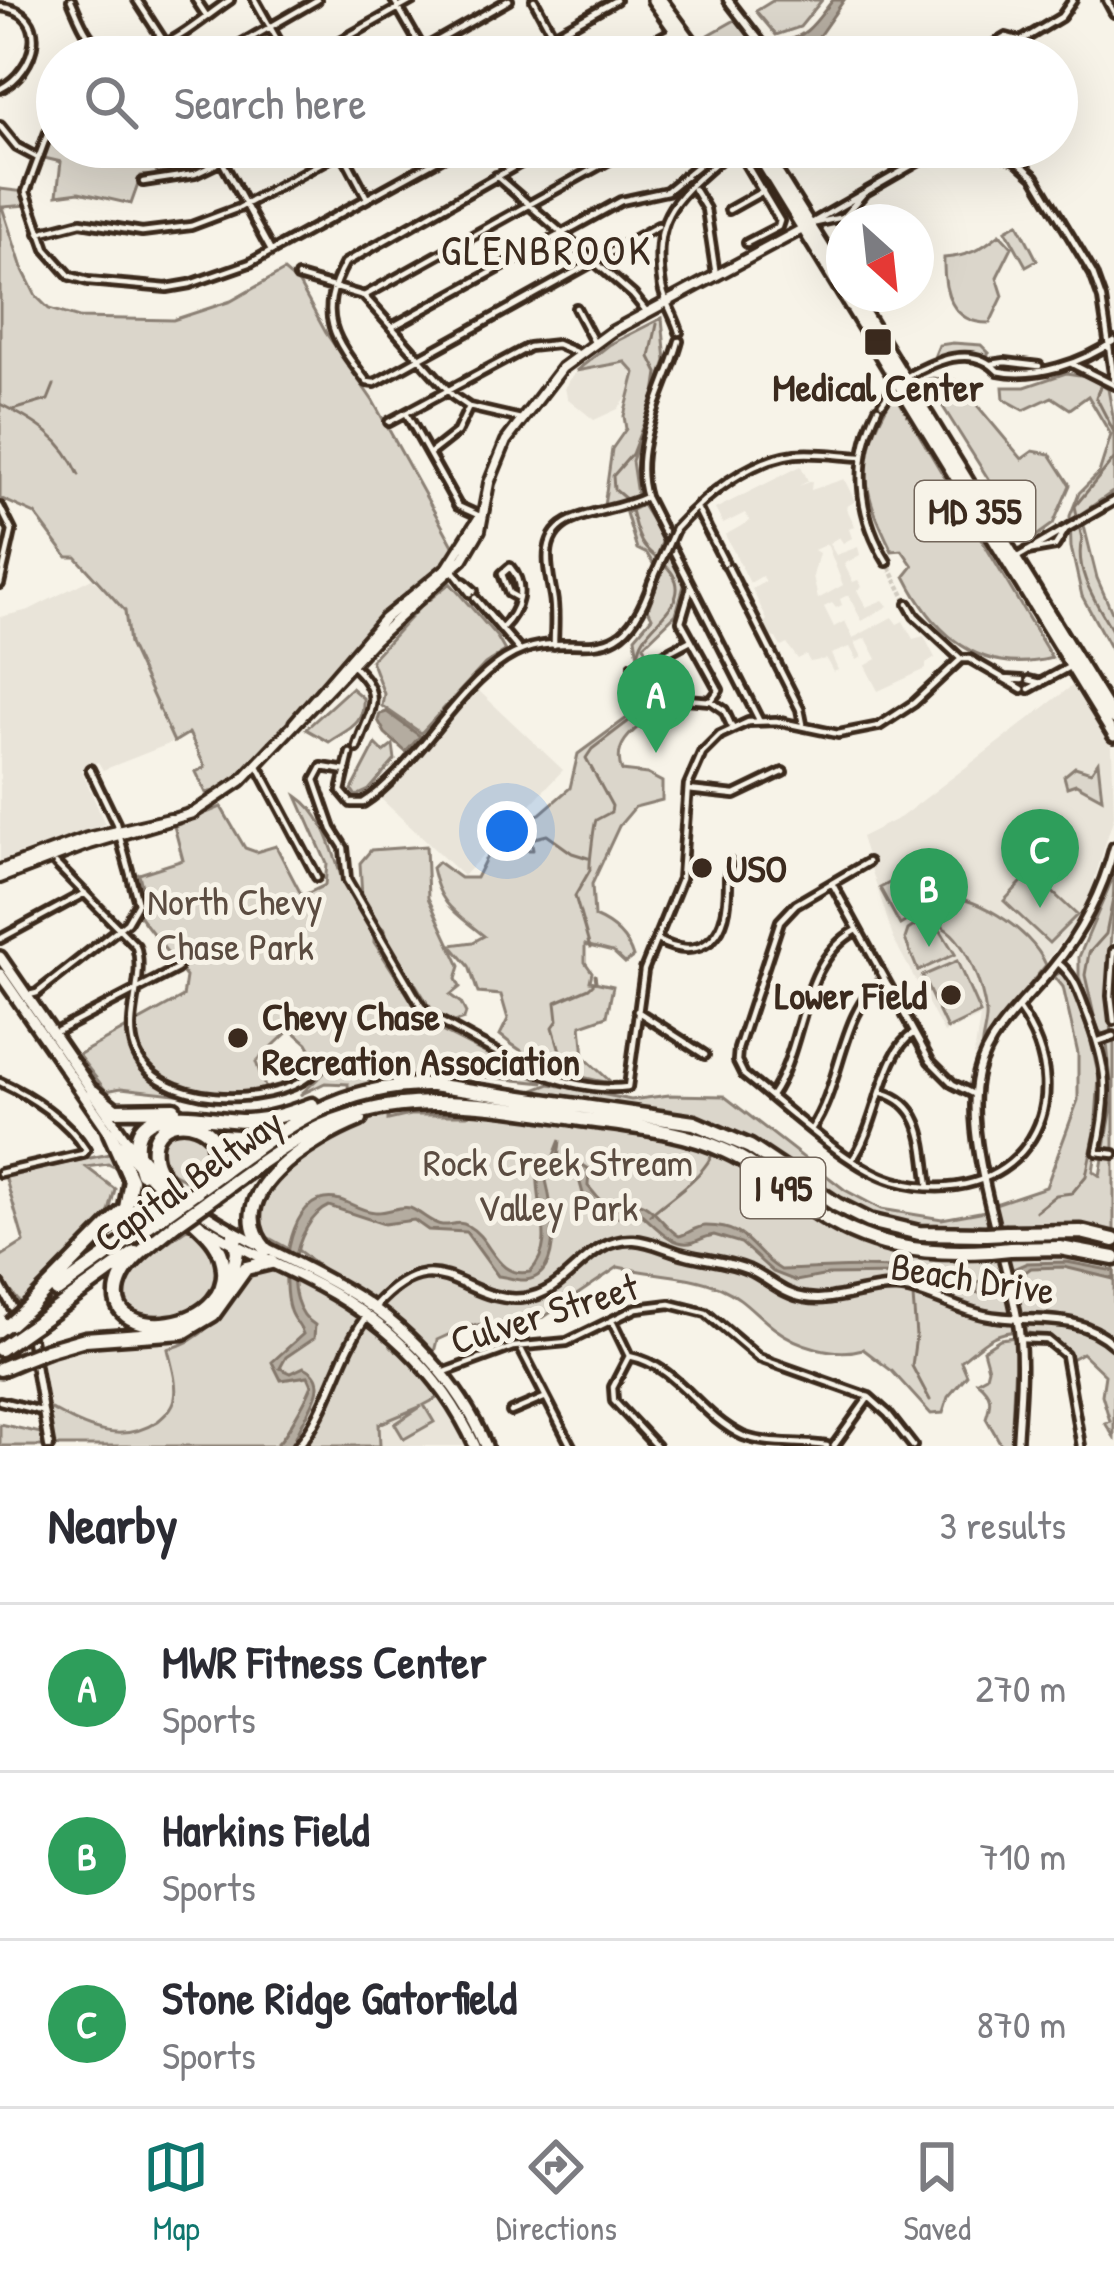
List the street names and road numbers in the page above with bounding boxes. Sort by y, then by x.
road number: MD 355 [915,481,1035,541]
street label: Capital Beltway [83,1095,293,1264]
road number: I 495 [741,1158,825,1218]
street label: Beach Drive [888,1238,1058,1317]
street label: Culver Street [444,1259,645,1366]

